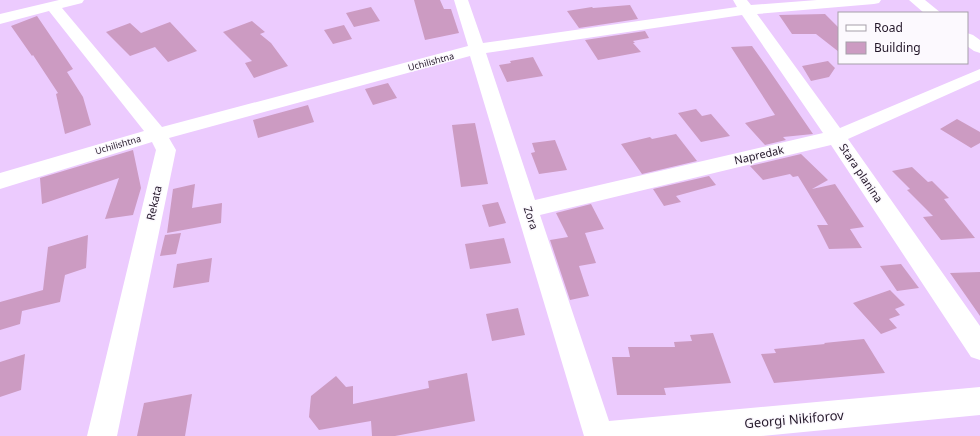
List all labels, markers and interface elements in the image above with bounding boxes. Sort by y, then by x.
legend [838,12,968,64]
text: Road [874,19,903,36]
text: Building [874,39,921,56]
street label: Uchilishtna [406,49,455,74]
street label: Uchilishtna [93,132,142,157]
street label: Stara planina [836,140,887,205]
street label: Napredak [733,141,785,168]
street label: Rekata [142,184,165,222]
street label: Zora [521,204,542,231]
street label: Georgi Nikiforov [743,406,845,432]

